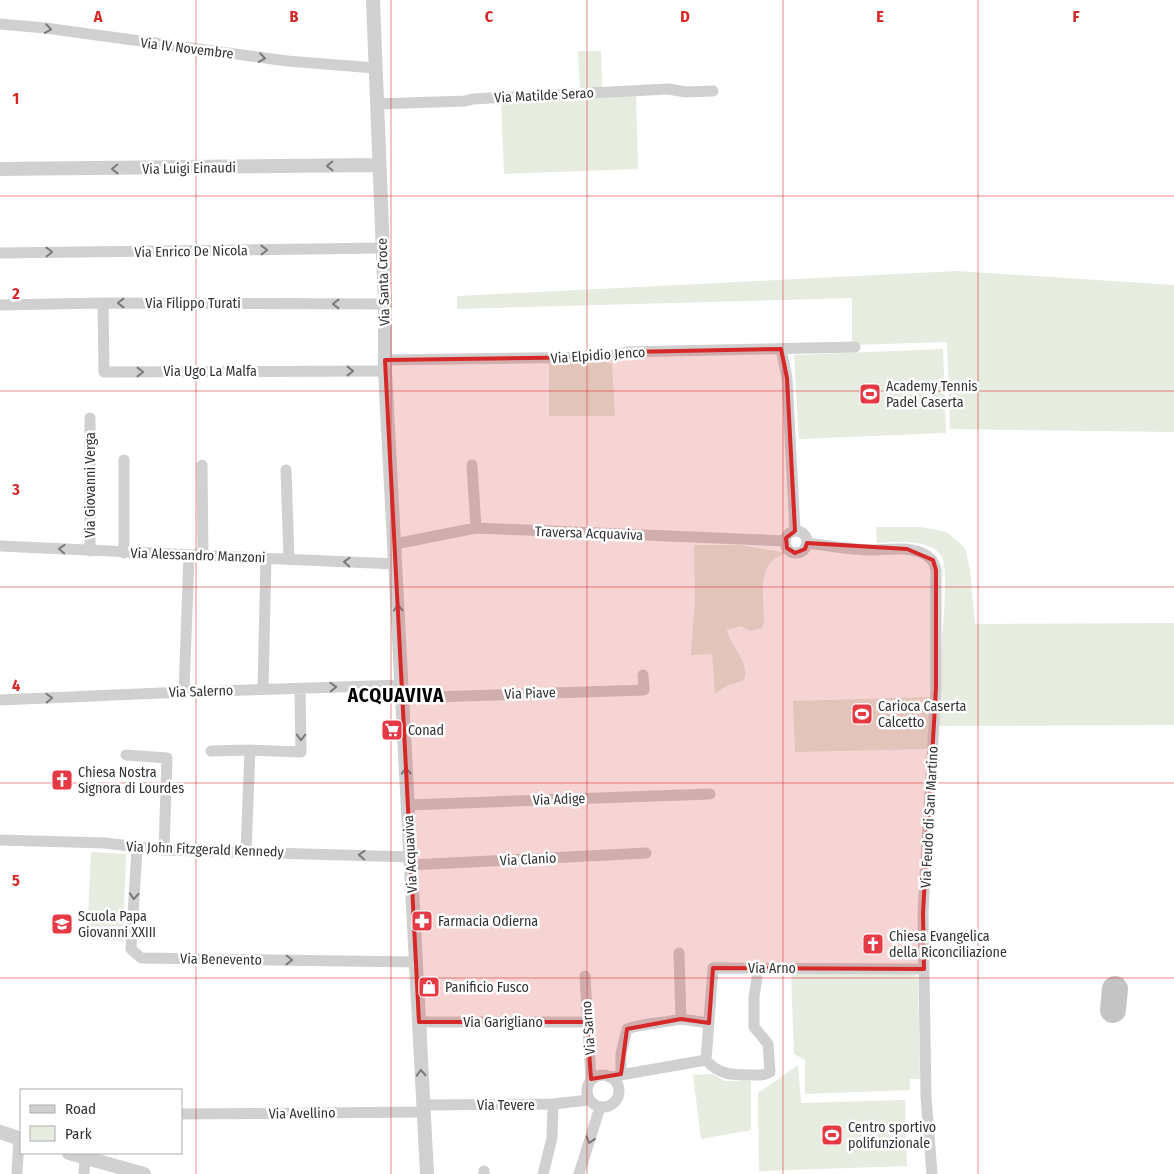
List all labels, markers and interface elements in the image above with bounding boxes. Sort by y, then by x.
text: A [93,7,103,26]
text: B [290,7,299,26]
text: C [485,7,494,26]
text: D [680,7,690,26]
text: E [876,7,884,26]
text: F [1072,7,1080,26]
one-way arrow [45,23,53,34]
street label: Via IV Novembre [140,34,234,63]
one-way arrow [258,52,266,63]
street label: Via Matilde Serao [494,84,594,107]
text: 1 [13,89,19,108]
street label: Via Luigi Einaudi [142,159,236,178]
one-way arrow [325,161,333,171]
one-way arrow [110,164,118,174]
street label: Via Santa Croce [373,238,394,326]
street label: Via Enrico De Nicola [134,242,248,261]
one-way arrow [260,245,268,255]
one-way arrow [45,247,53,257]
text: 2 [11,284,20,303]
street label: Via Filippo Turati [145,295,241,312]
one-way arrow [117,298,125,308]
one-way arrow [332,299,340,309]
street label: Via Elpidio Jenco [550,344,646,367]
street label: Via Ugo La Malfa [163,363,257,380]
one-way arrow [346,366,354,376]
one-way arrow [137,367,145,377]
place label: Academy Tennis Padel Caserta [886,378,978,411]
sports icon: Academy Tennis Padel Caserta [858,382,882,406]
street label: Via Giovanni Verga [82,432,99,538]
text: 3 [11,480,20,499]
street label: Traversa Acquaviva [535,523,643,544]
one-way arrow [58,544,66,555]
street label: Via Alessandro Manzoni [130,545,266,566]
one-way arrow [343,556,351,567]
one-way arrow [392,604,403,612]
text: 4 [12,676,20,695]
street label: Via Salerno [168,682,234,701]
one-way arrow [330,682,338,693]
district label: ACQUAVIVA [347,684,444,707]
street label: Via Piave [504,684,556,703]
one-way arrow [45,692,53,703]
place label: Carioca Caserta Calcetto [878,698,967,731]
sports icon: Carioca Caserta Calcetto [850,702,874,726]
supermarket icon: Conad [380,718,404,742]
place label: Conad [408,722,444,739]
one-way arrow [296,734,306,742]
street label: Via Feudo di San Martino [917,746,942,888]
place label: Chiesa Nostra Signora di Lourdes [78,764,184,797]
one-way arrow [401,767,412,775]
church icon: Chiesa Nostra Signora di Lourdes [50,768,74,792]
street label: Via Adige [532,790,586,809]
street label: Via Acquaviva [400,814,421,893]
street label: Via John Fitzgerald Kennedy [126,838,285,861]
one-way arrow [358,850,366,860]
street label: Via Clanio [499,850,557,869]
text: 5 [12,871,20,890]
one-way arrow [128,893,139,901]
place label: Scuola Papa Giovanni XXIII [78,908,156,941]
pharmacy icon: Farmacia Odierna [410,909,434,933]
school or university icon: Scuola Papa Giovanni XXIII [50,912,74,936]
place label: Farmacia Odierna [438,913,538,930]
place label: Chiesa Evangelica della Riconciliazione [889,928,1007,961]
church icon: Chiesa Evangelica della Riconciliazione [861,932,885,956]
street label: Via Benevento [180,950,262,969]
one-way arrow [286,955,294,965]
street label: Via Arno [748,960,796,977]
shop icon: Panificio Fusco [417,975,441,999]
place label: Panificio Fusco [445,979,529,996]
street label: Via Sarno [578,1000,599,1056]
street label: Via Garigliano [463,1014,543,1031]
one-way arrow [416,1069,427,1077]
legend [20,1089,182,1154]
street label: Via Tevere [477,1097,535,1114]
text: Road [65,1100,96,1118]
street label: Via Avellino [268,1104,336,1123]
place label: Centro sportivo polifunzionale [848,1119,936,1152]
sports icon: Centro sportivo polifunzionale [820,1123,844,1147]
text: Park [65,1125,92,1143]
one-way arrow [585,1136,595,1144]

